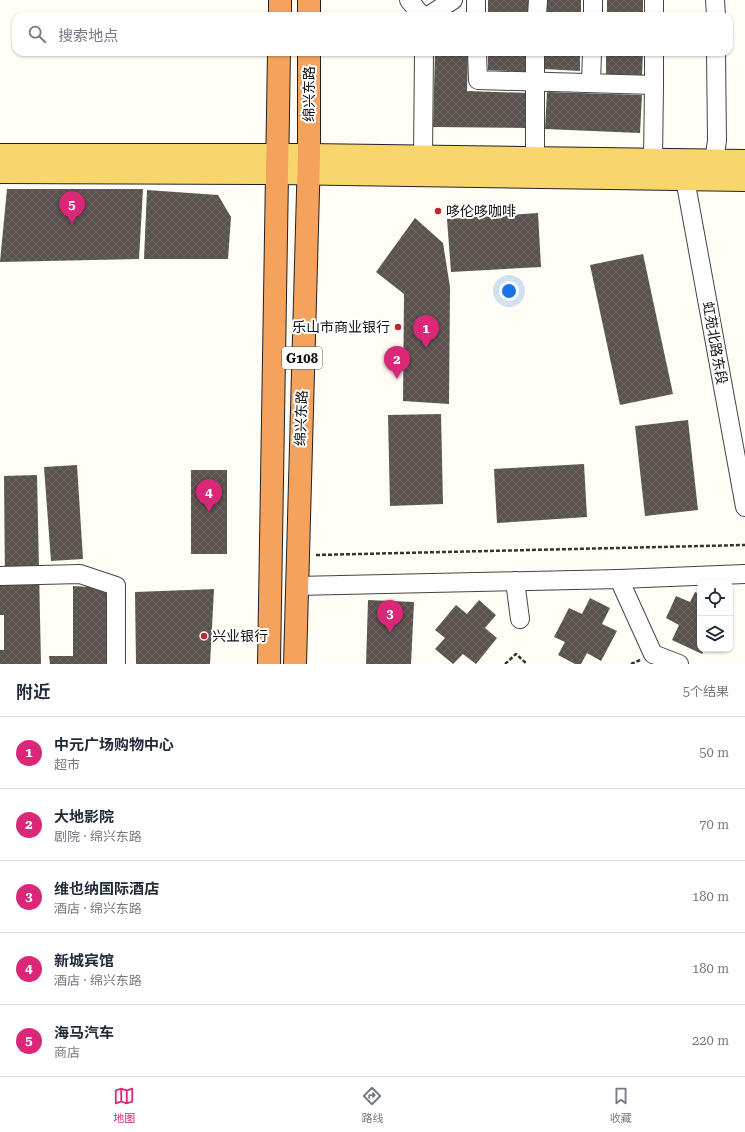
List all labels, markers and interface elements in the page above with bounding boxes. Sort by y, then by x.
search box [12,12,733,56]
icon: search [26,23,48,45]
text: 搜索地点 [58,27,118,45]
street label: 绵兴东路 [301,66,317,122]
pin: 5 [59,191,85,224]
place label: 哆伦哆咖啡 [446,203,516,219]
marker: 哆伦哆咖啡 [433,206,443,216]
your location [499,281,519,301]
street label: 虹苑北路东段 [700,300,730,386]
pin: 1 [413,315,439,348]
place label: 乐山市商业银行 [292,319,390,335]
marker: 乐山市商业银行 [393,322,403,332]
pin: 2 [384,346,410,379]
road number: G108 [282,347,322,369]
street label: 绵兴东路 [292,390,310,446]
pin: 4 [196,479,222,512]
map controls [697,580,733,652]
button: locate [697,580,733,616]
pin: 3 [377,600,403,633]
button: layers [697,616,733,652]
place label: 兴业银行 [212,628,268,644]
marker: 兴业银行 [199,631,209,641]
text: 附近 [16,682,50,702]
text: 5个结果 [683,684,729,699]
text: 中元广场购物中心 [54,736,174,754]
text: 1 [25,745,33,760]
text: 50 m [699,745,729,760]
text: 超市 [54,757,80,772]
text: 大地影院 [54,808,114,826]
text: 2 [25,817,33,832]
text: 70 m [699,817,729,832]
text: 剧院 · 绵兴东路 [54,829,142,844]
text: 维也纳国际酒店 [54,880,159,898]
text: 3 [25,889,33,904]
text: 180 m [692,889,729,904]
text: 酒店 · 绵兴东路 [54,901,142,916]
text: 新城宾馆 [54,952,114,970]
text: 4 [25,961,33,976]
text: 180 m [692,961,729,976]
text: 酒店 · 绵兴东路 [54,973,142,988]
text: 海马汽车 [54,1024,114,1042]
text: 5 [25,1033,33,1048]
text: 220 m [692,1033,729,1048]
text: 商店 [54,1045,80,1060]
tab: 地图 [113,1085,135,1125]
tab: 路线 [361,1085,383,1125]
tab: 收藏 [610,1085,632,1125]

